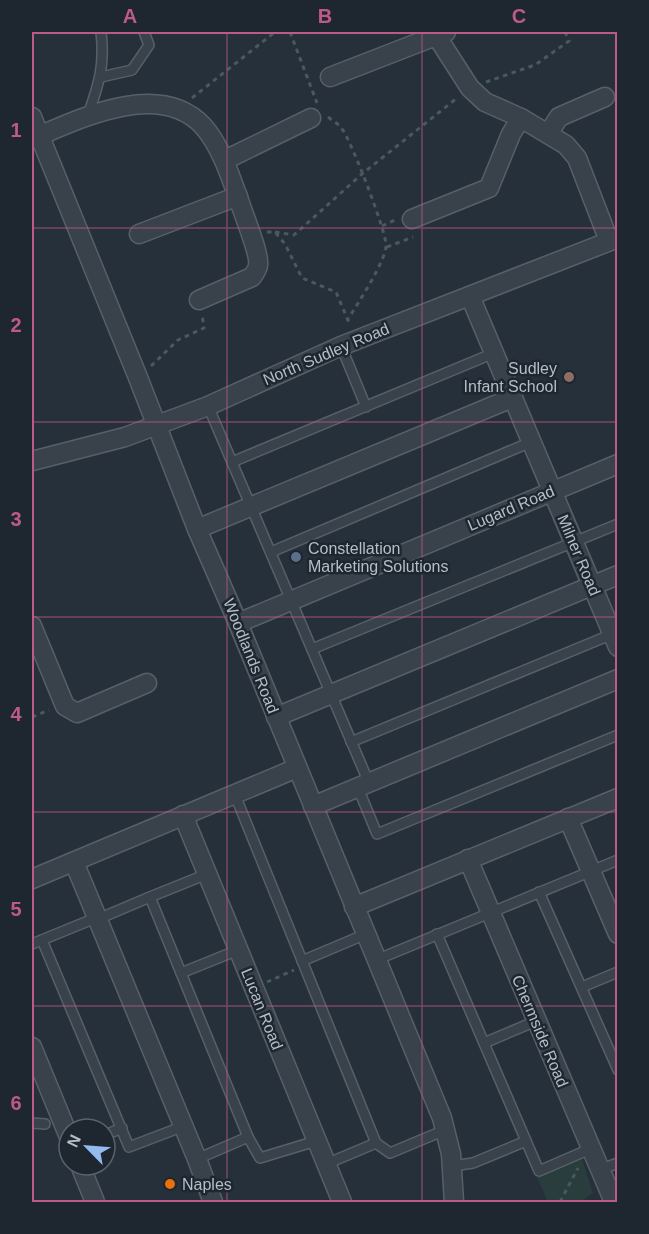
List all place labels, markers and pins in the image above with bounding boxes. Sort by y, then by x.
place label: Sudley Infant School [464,360,557,395]
marker: Sudley Infant School [562,370,576,384]
place label: Constellation Marketing Solutions [308,540,449,575]
marker: Constellation Marketing Solutions [289,550,303,564]
place label: Naples [182,1176,232,1193]
marker: Naples [163,1177,177,1191]

